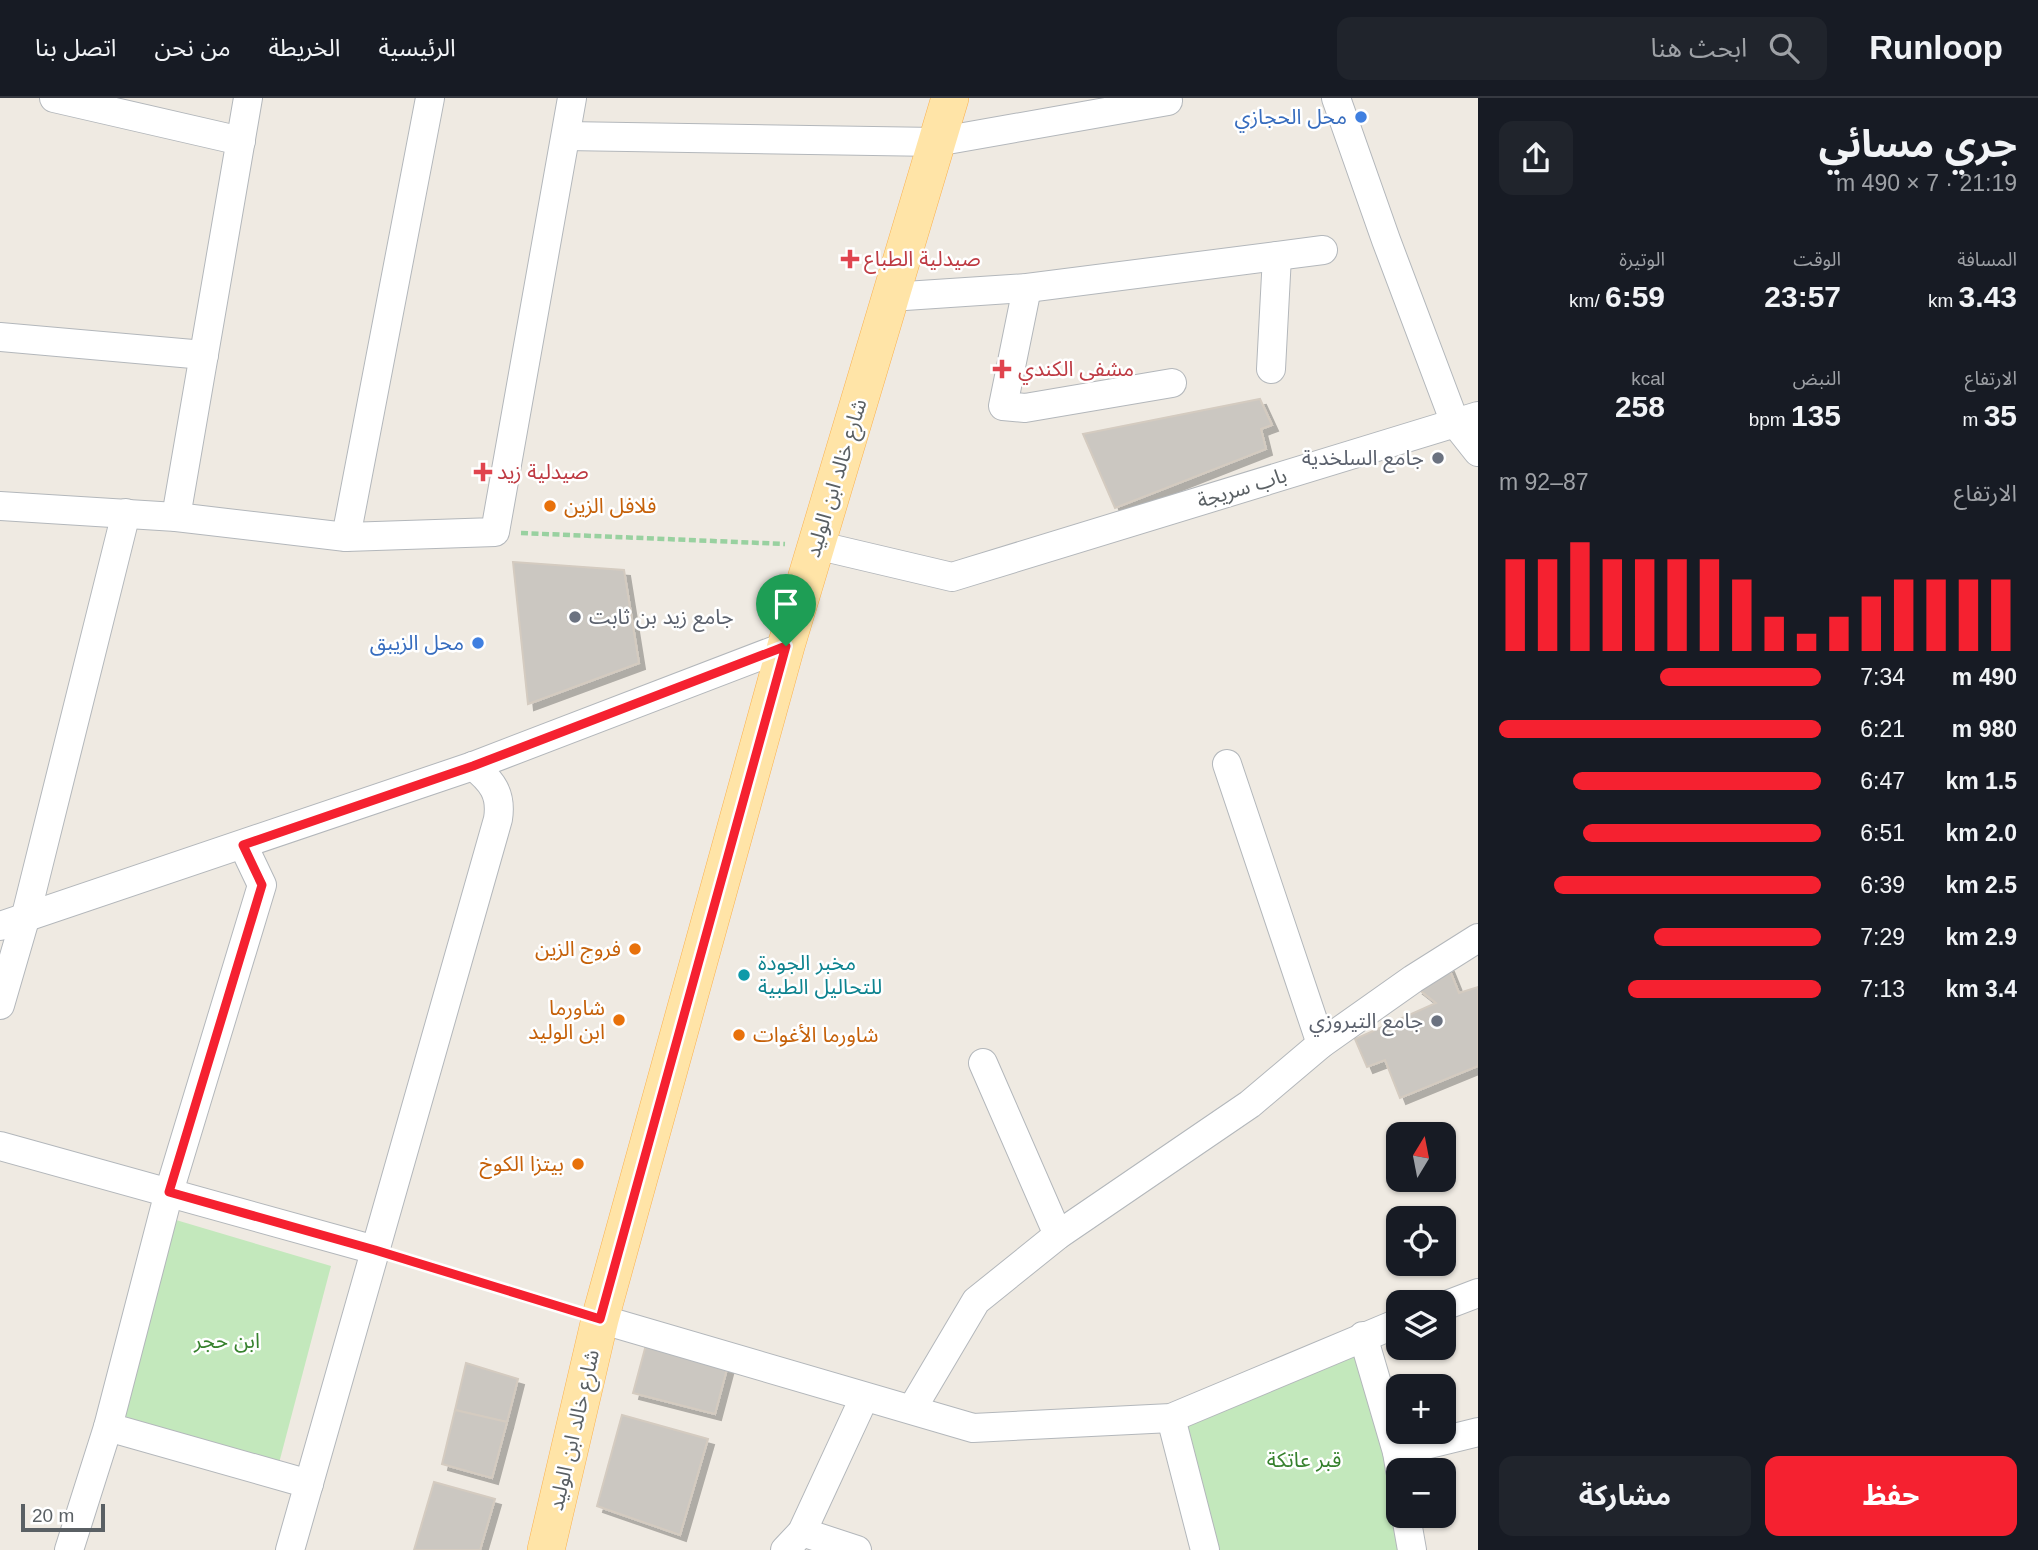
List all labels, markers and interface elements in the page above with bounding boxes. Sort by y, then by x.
search box [1337,17,1827,80]
icon: search [1765,29,1803,67]
text: Runloop [1869,29,2003,66]
text: ابحث هنا [1650,33,1747,63]
text: اتصل بنا [35,34,117,61]
text: من نحن [155,34,231,61]
text: الخريطة [269,34,341,61]
text: الرئيسية [379,34,456,61]
place label: محل الحجازي [1234,105,1347,133]
marker: محل الحجازي [1353,109,1369,125]
button: share [1499,121,1573,195]
text: جري مسائي [1819,123,2017,165]
text: 21:19 · 7 × 490 m [1836,170,2017,196]
place label: صيدلية الطباع [864,247,981,274]
text: الوتيرة [1619,249,1665,270]
text: الوقت [1793,249,1841,270]
text: المسافة [1957,249,2017,270]
marker: صيدلية الطباع [842,251,858,267]
text: 6:59 [1605,280,1665,313]
text: 23:57 [1764,280,1841,313]
text: 3.43 [1959,280,2017,313]
text: /km [1569,290,1605,311]
text: km [1928,290,1959,311]
place label: مشفى الكندي [1018,357,1134,385]
marker: مشفى الكندي [992,359,1012,379]
text: kcal [1631,368,1665,389]
text: النبض [1793,368,1841,389]
text: الارتفاع [1965,368,2017,389]
text: 258 [1615,390,1665,423]
street label: شارع خالد ابن الوليد [800,396,874,561]
text: 135 [1791,399,1841,432]
text: 35 [1984,399,2017,432]
text: bpm [1749,409,1791,430]
text: m [1963,409,1984,430]
place label: جامع السلخدية [1302,446,1424,473]
marker: جامع السلخدية [1430,450,1446,466]
place label: صيدلية زيد [497,460,589,484]
street label: باب سريجة [1194,463,1290,513]
marker: صيدلية زيد [475,464,491,480]
text: 87–92 m [1499,469,1589,495]
text: الارتفاع [1954,480,2017,506]
place label: فلافل الزين [564,494,656,518]
marker: فلافل الزين [542,498,558,514]
pin [756,574,816,646]
icon: arrive [767,585,805,623]
place label: جامع زيد بن ثابت [589,605,734,632]
marker: جامع زيد بن ثابت [567,609,583,625]
place label: محل الزيبق [370,631,464,656]
marker: محل الزيبق [470,635,486,651]
text: 7:34 [1860,664,1905,690]
text: 490 m [1952,664,2017,690]
text: 6:21 [1860,716,1905,742]
text: 980 m [1952,716,2017,742]
text: 6:47 [1860,768,1905,794]
text: 1.5 km [1945,768,2017,794]
text: 6:51 [1860,820,1905,846]
text: 2.0 km [1945,820,2017,846]
text: 6:39 [1860,872,1905,898]
text: 2.5 km [1945,872,2017,898]
text: 7:29 [1860,924,1905,950]
text: 2.9 km [1945,924,2017,950]
place label: فروج الزين [535,937,621,964]
marker: فروج الزين [627,941,643,957]
place label: مخبر الجودة للتحاليل الطبية [758,951,882,999]
marker: مخبر الجودة للتحاليل الطبية [736,967,752,983]
text: 7:13 [1860,976,1905,1002]
text: 3.4 km [1945,976,2017,1002]
place label: شاورما ابن الوليد [528,996,605,1044]
place label: جامع التيروزي [1309,1009,1423,1037]
marker: شاورما ابن الوليد [611,1012,627,1028]
marker: جامع التيروزي [1429,1013,1445,1029]
place label: شاورما الأغوات [753,1023,878,1047]
marker: شاورما الأغوات [731,1027,747,1043]
north arrow [1386,1122,1456,1192]
map controls [1386,1122,1456,1528]
place label: بيتزا الكوخ [480,1152,564,1179]
marker: بيتزا الكوخ [570,1156,586,1172]
button: locate [1386,1206,1456,1276]
button: layers [1386,1290,1456,1360]
park label: ابن حجر [193,1329,260,1353]
street label: شارع خالد ابن الوليد [544,1347,607,1513]
button: + [1386,1374,1456,1444]
park label: قبر عاتكة [1267,1448,1341,1472]
button: مشاركة [1499,1456,1751,1536]
button: حفظ [1765,1456,2017,1536]
button: − [1386,1458,1456,1528]
scale bar [21,1501,105,1533]
text: 20 m [32,1505,74,1526]

